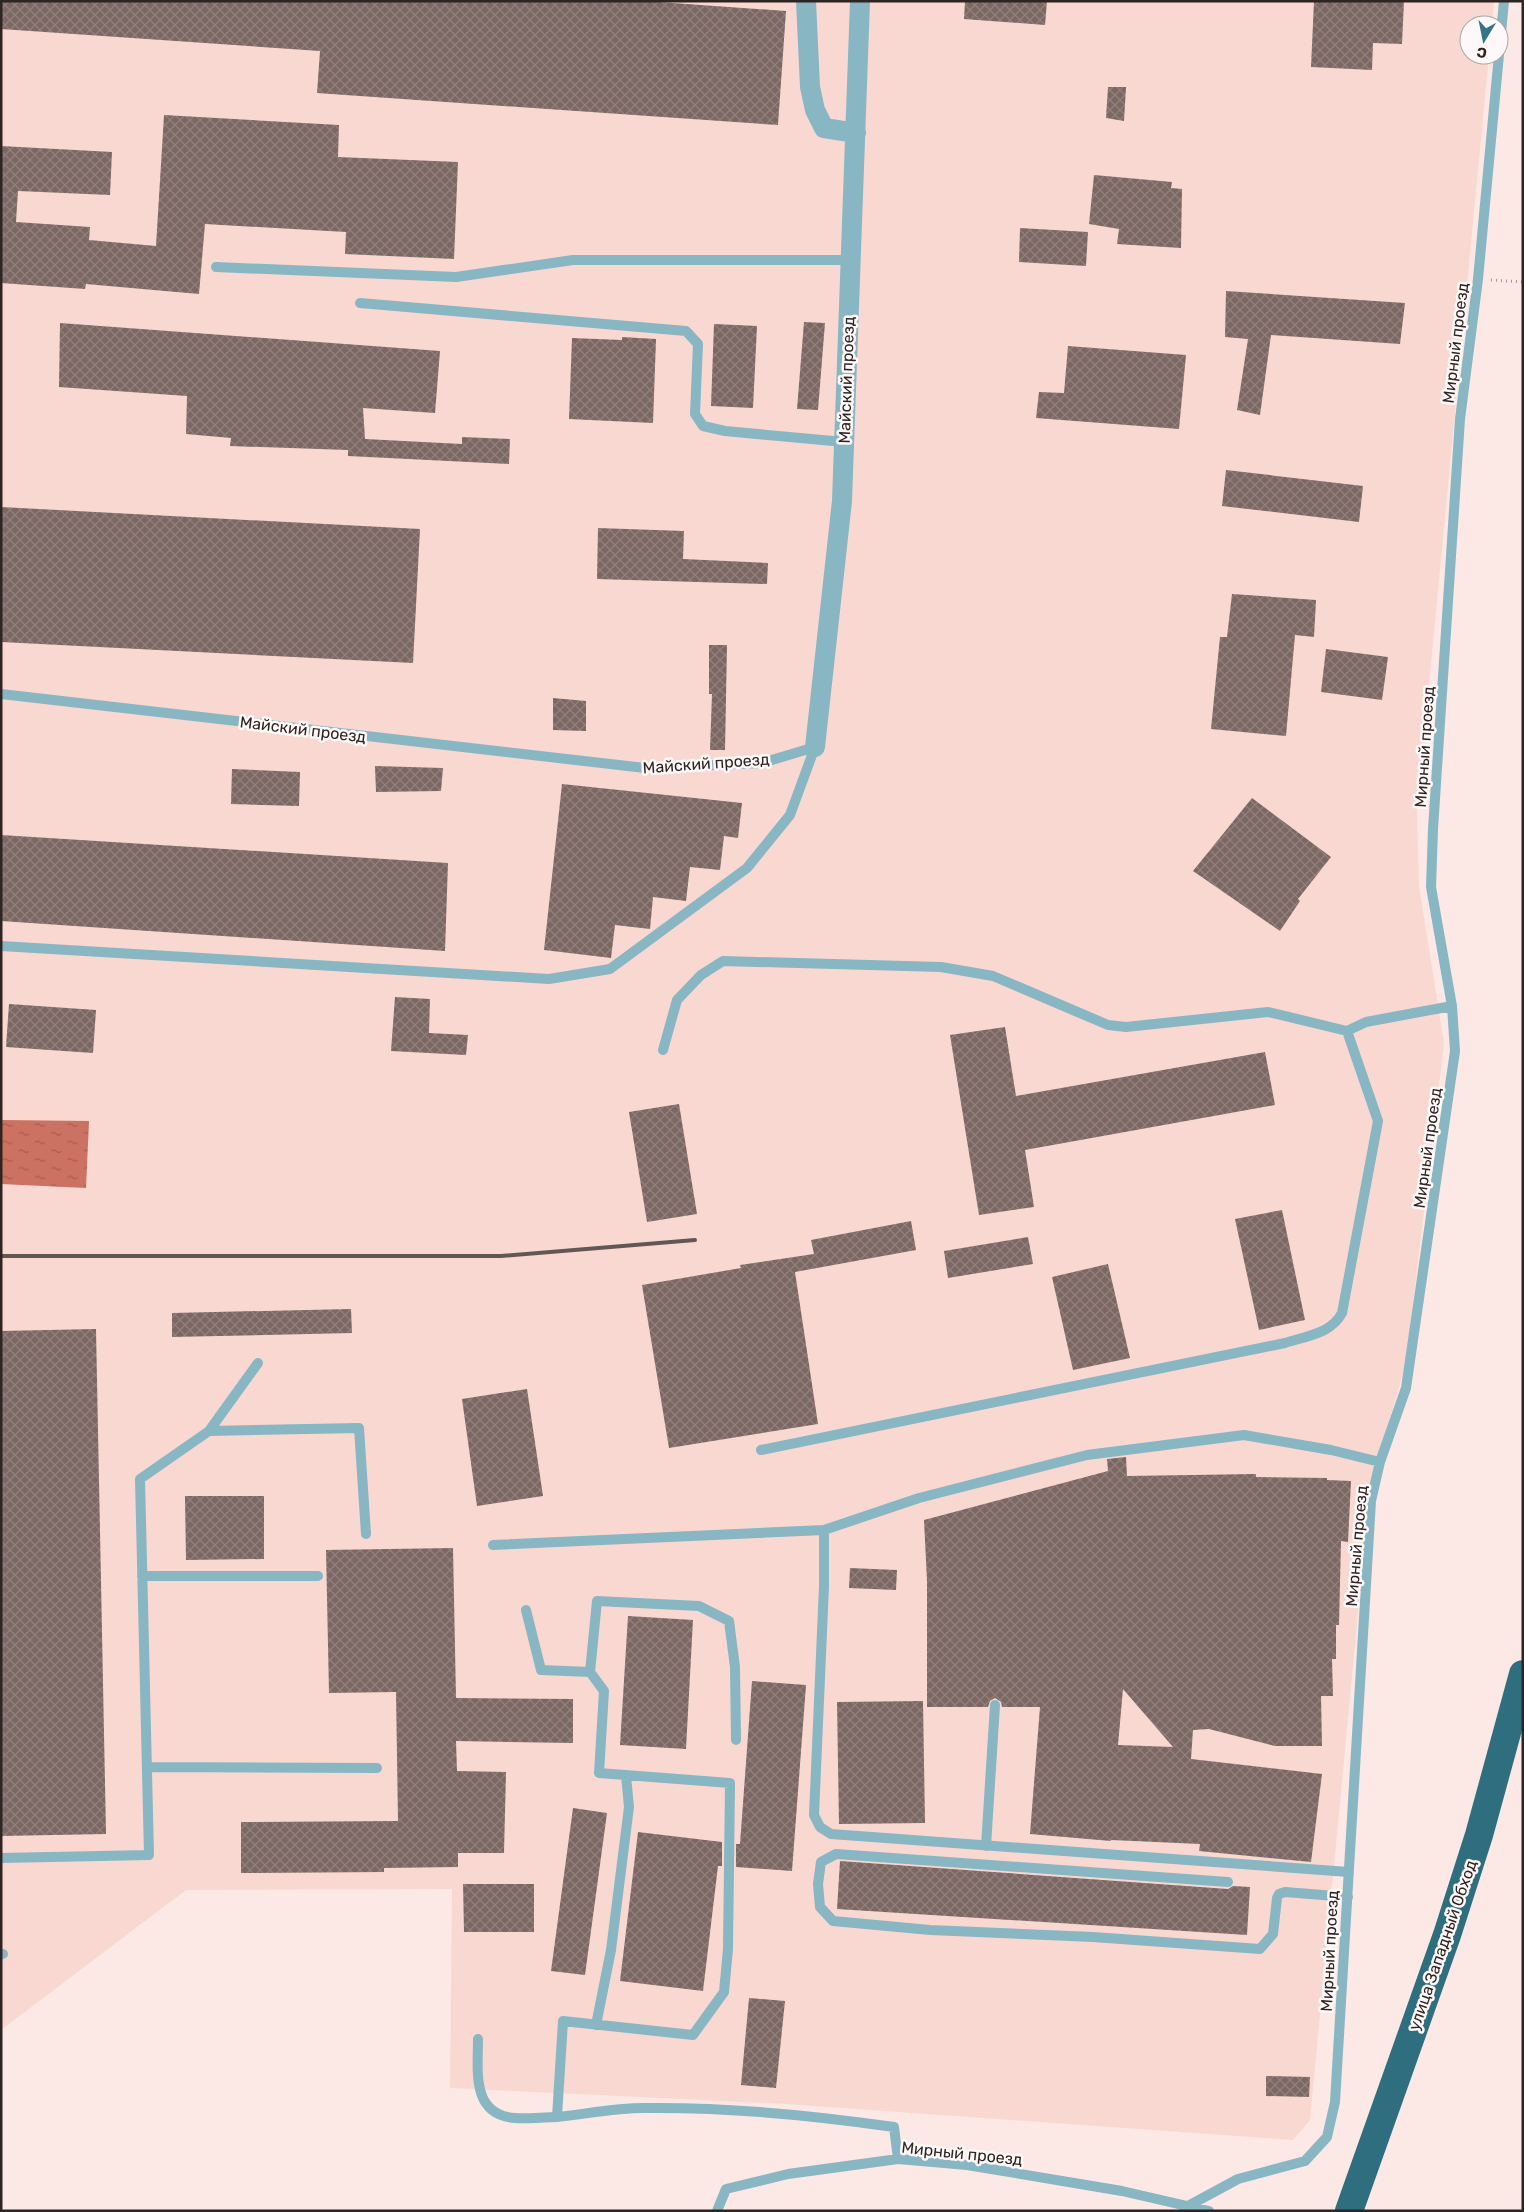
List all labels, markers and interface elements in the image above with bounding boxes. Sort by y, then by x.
north arrow [1459,15,1509,65]
text: С [1475,43,1488,62]
street label: Мирный проезд [1439,281,1472,405]
street label: Майский проезд [835,316,858,444]
street label: Мирный проезд [1411,685,1438,808]
street label: Майский проезд [239,712,368,747]
street label: Майский проезд [642,750,770,777]
street label: Мирный проезд [1410,1086,1445,1210]
street label: Мирный проезд [1342,1484,1371,1607]
street label: улица Западный Обход [1404,1857,1481,2033]
street label: Мирный проезд [1317,1889,1342,2012]
street label: Мирный проезд [900,2138,1024,2169]

